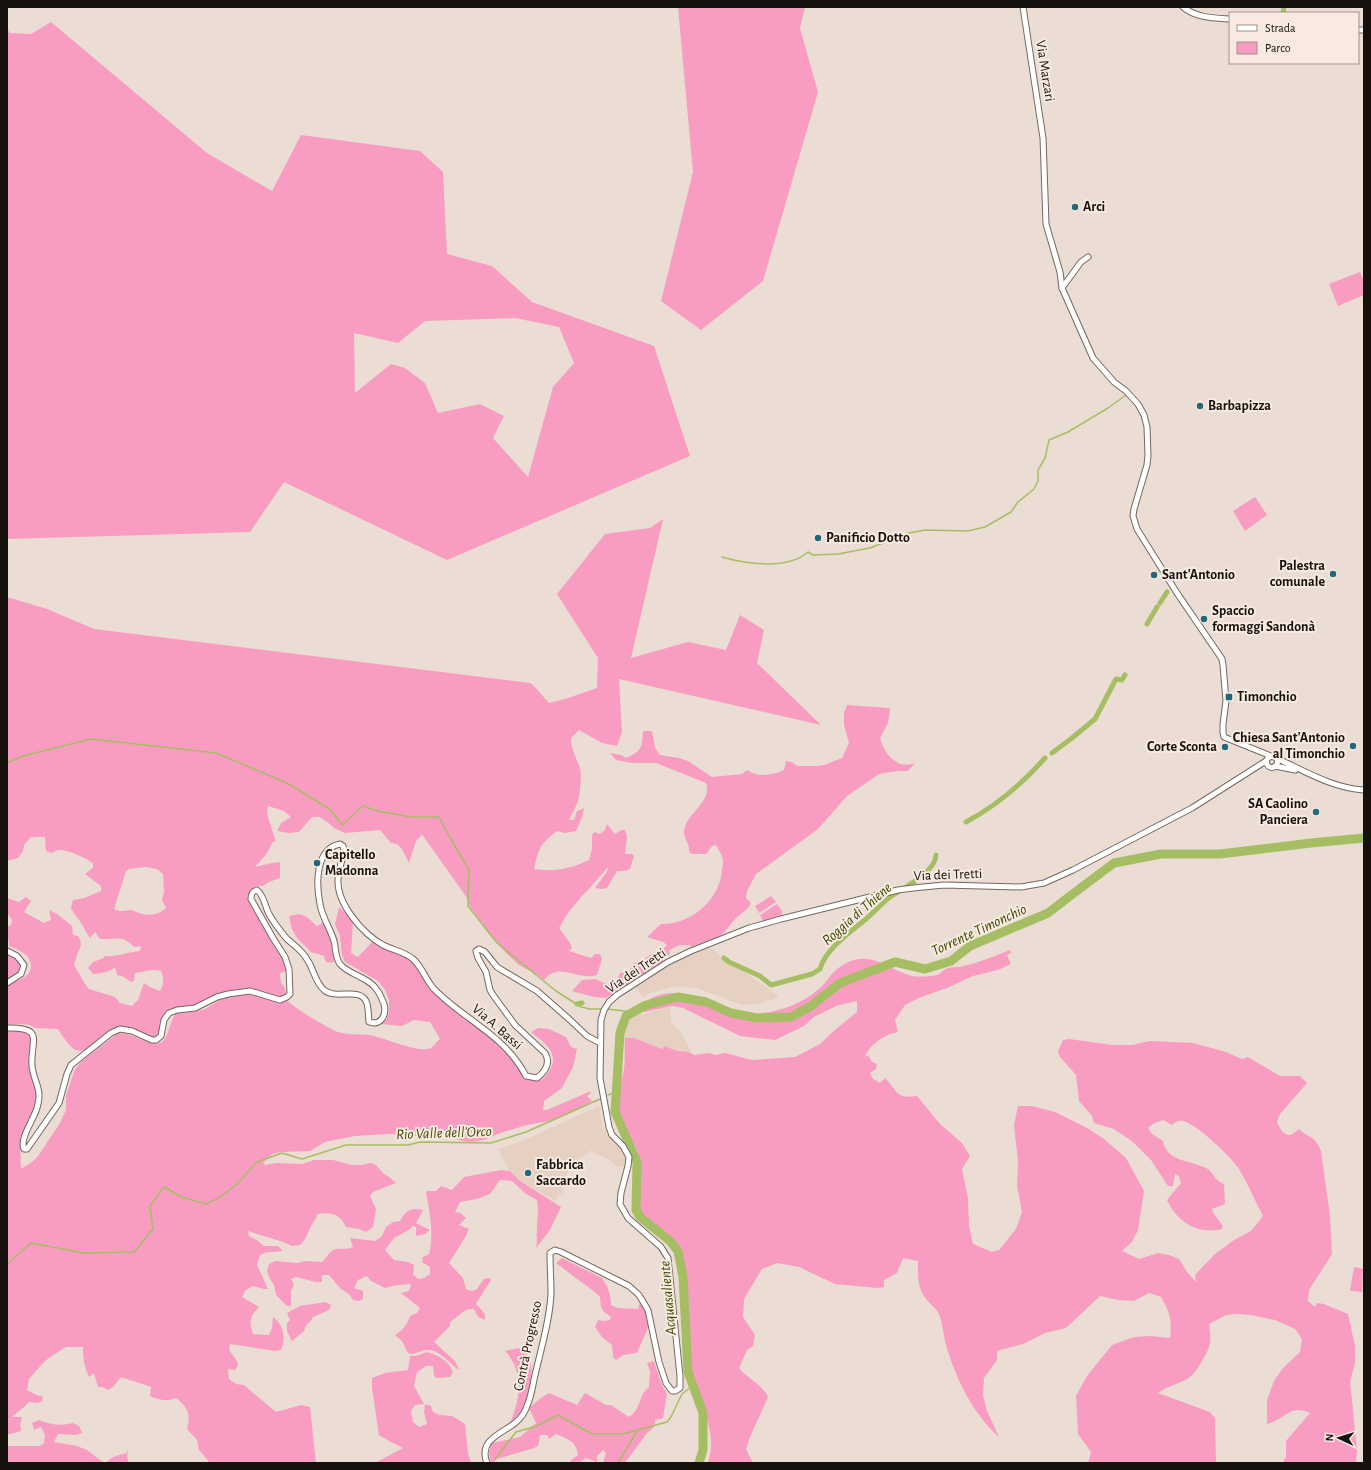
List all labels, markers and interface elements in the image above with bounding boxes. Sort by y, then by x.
legend [1229,12,1359,64]
text: Strada [1265,22,1296,34]
street label: Via Marzari [1033,39,1057,103]
text: Parco [1265,42,1291,54]
place label: Arci [1083,200,1105,214]
marker: Arci [1070,202,1080,212]
place label: Barbapizza [1208,399,1271,413]
marker: Barbapizza [1195,401,1205,411]
place label: Panificio Dotto [826,531,910,545]
marker: Panificio Dotto [813,533,823,543]
place label: Palestra comunale [1270,559,1325,589]
place label: Sant'Antonio [1162,568,1235,582]
marker: Palestra comunale [1328,569,1338,579]
marker: Sant'Antonio [1149,570,1159,580]
place label: Spaccio formaggi Sandonà [1212,604,1315,634]
marker: Spaccio formaggi Sandonà [1199,614,1209,624]
place label: Timonchio [1237,690,1297,704]
marker: Timonchio [1224,692,1234,702]
place label: Chiesa Sant'Antonio al Timonchio [1233,731,1345,761]
place label: Corte Sconta [1147,740,1217,754]
marker: Chiesa Sant'Antonio al Timonchio [1348,741,1358,751]
marker: Corte Sconta [1220,742,1230,752]
place label: SA Caolino Panciera [1248,797,1308,827]
marker: SA Caolino Panciera [1311,807,1321,817]
place label: Capitello Madonna [325,848,379,878]
marker: Capitello Madonna [312,858,322,868]
street label: Via dei Tretti [913,867,983,883]
water label: Roggia di Thiene [819,880,895,948]
water label: Torrente Timonchio [929,901,1029,959]
street label: Via dei Tretti [604,946,668,996]
street label: Via A. Bassi [469,1002,525,1052]
water label: Rio Valle dell'Orco [396,1124,492,1142]
place label: Fabbrica Saccardo [536,1158,586,1188]
marker: Fabbrica Saccardo [523,1168,533,1178]
water label: Acquasaliente [657,1260,679,1337]
street label: Contrà Progresso [512,1299,544,1392]
north arrow [1319,1418,1359,1458]
text: N [1324,1433,1335,1442]

